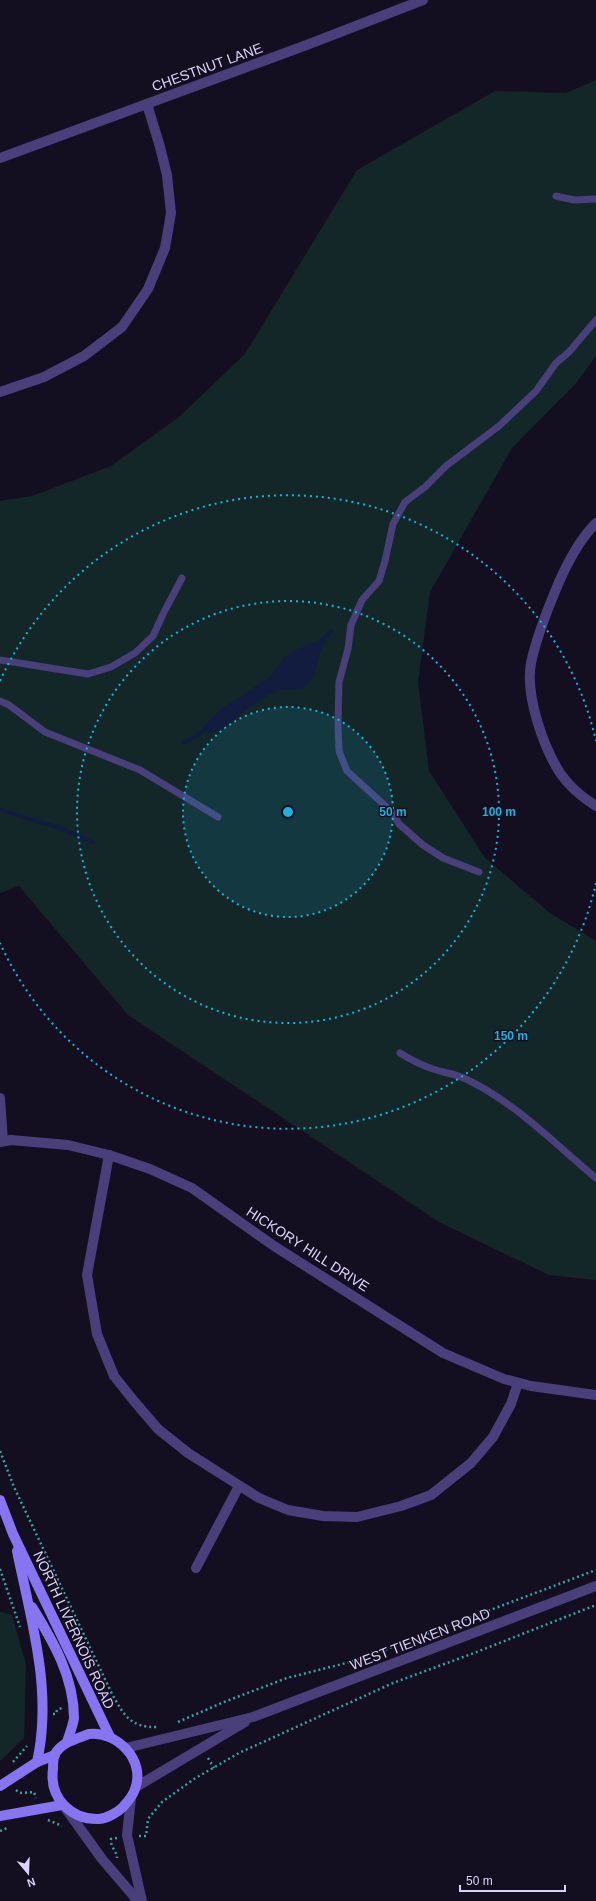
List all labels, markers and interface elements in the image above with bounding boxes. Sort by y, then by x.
street label: CHESTNUT LANE [150,40,264,94]
centre of rings [281,805,295,819]
text: 50 m [379,805,407,819]
text: 100 m [482,805,516,819]
text: 150 m [494,1029,528,1043]
street label: HICKORY HILL DRIVE [244,1203,372,1295]
street label: NORTH LIVERNOIS ROAD [30,1548,118,1712]
street label: WEST TIENKEN ROAD [348,1605,492,1673]
north arrow [8,1853,48,1893]
scale bar [460,1867,565,1893]
text: 50 m [466,1874,493,1888]
text: N [25,1875,37,1889]

